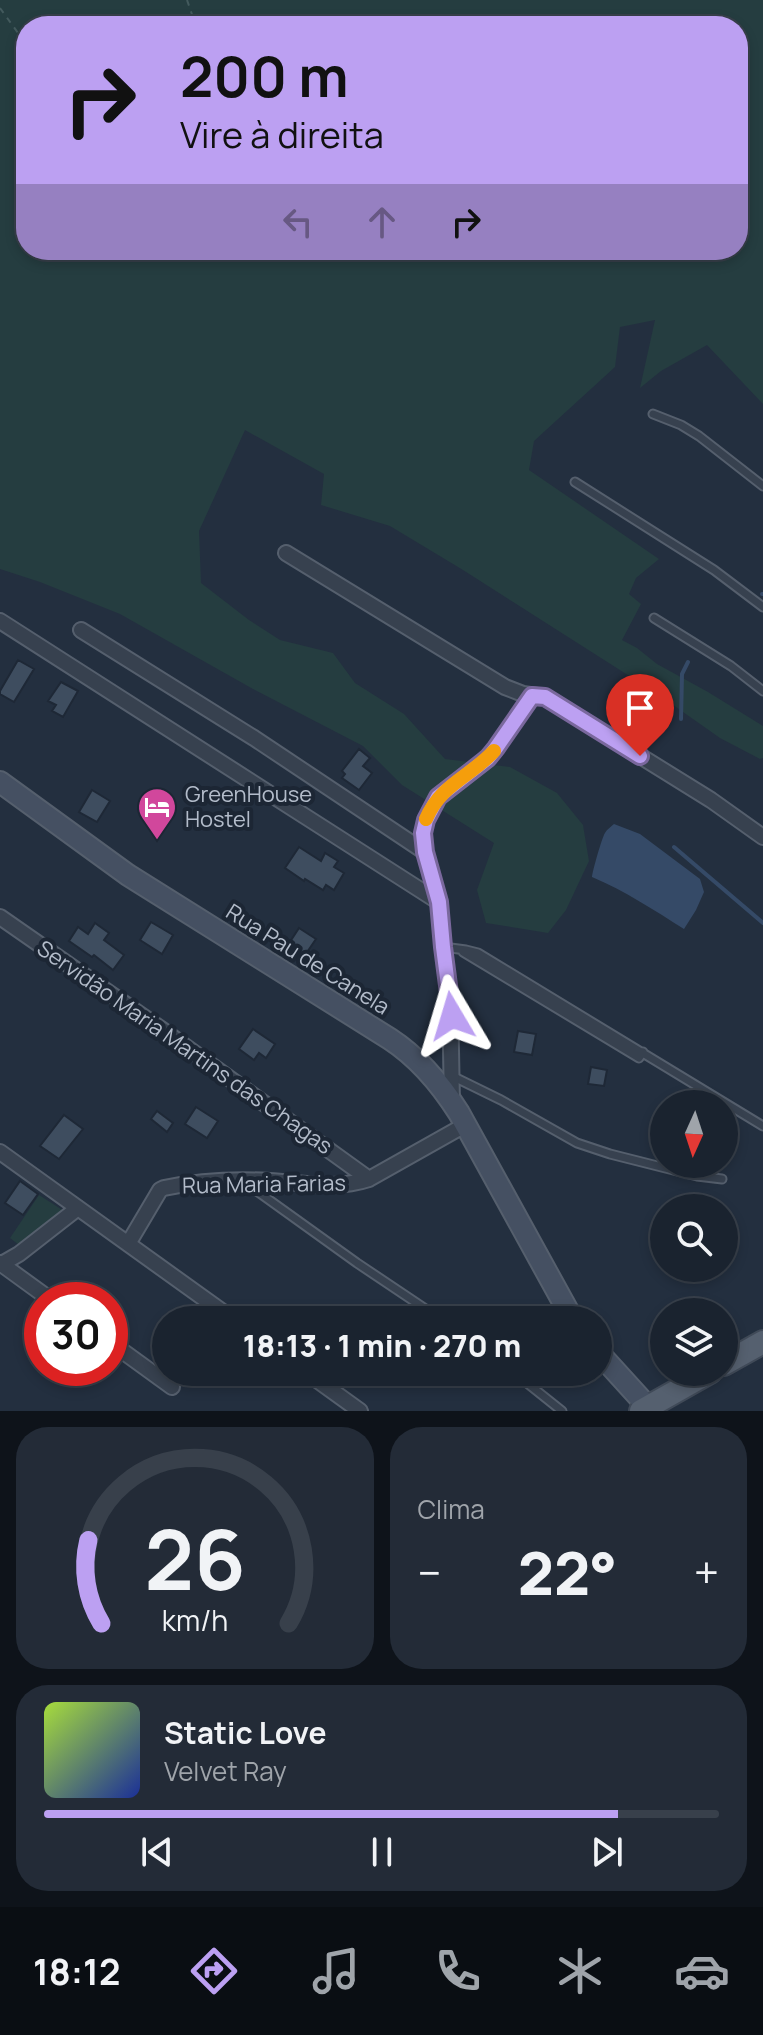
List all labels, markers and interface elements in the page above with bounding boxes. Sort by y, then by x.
text: 200 m [180,37,349,114]
icon: right [48,48,152,152]
text: Vire à direita [180,110,384,159]
icon: left [276,200,320,244]
icon: ahead [360,200,404,244]
icon: right [444,200,488,244]
pin [606,674,674,756]
icon: arrive [618,686,662,730]
place label: GreenHouse Hostel [185,779,312,834]
hotel icon: GreenHouse Hostel [136,786,178,841]
street label: Rua Pau de Canela [221,897,395,1021]
street label: Servidão Maria Martins das Chagas [31,933,339,1161]
position arrow [410,974,494,1058]
north arrow [650,1090,738,1178]
map controls [650,1090,738,1386]
street label: Rua Maria Farias [182,1168,346,1200]
button: search [650,1194,738,1282]
speed limit sign: 30 [24,1282,128,1386]
button: layers [650,1298,738,1386]
text: 18:13 · 1 min · 270 m [243,1325,521,1366]
text: Clima [418,1491,485,1527]
text: 26 [144,1501,245,1615]
text: 22° [518,1531,617,1613]
text: − [418,1542,441,1602]
text: + [694,1542,719,1602]
text: km/h [162,1601,228,1640]
text: Static Love [164,1712,327,1753]
text: Velvet Ray [164,1753,287,1789]
icon: previous [135,1830,179,1874]
icon: pause [360,1830,404,1874]
icon: next [585,1830,629,1874]
icon: directions [186,1943,242,1999]
icon: music [308,1943,364,1999]
icon: phone [430,1943,486,1999]
icon: climate [552,1943,608,1999]
icon: car [674,1943,730,1999]
text: 18:12 [33,1947,120,1996]

